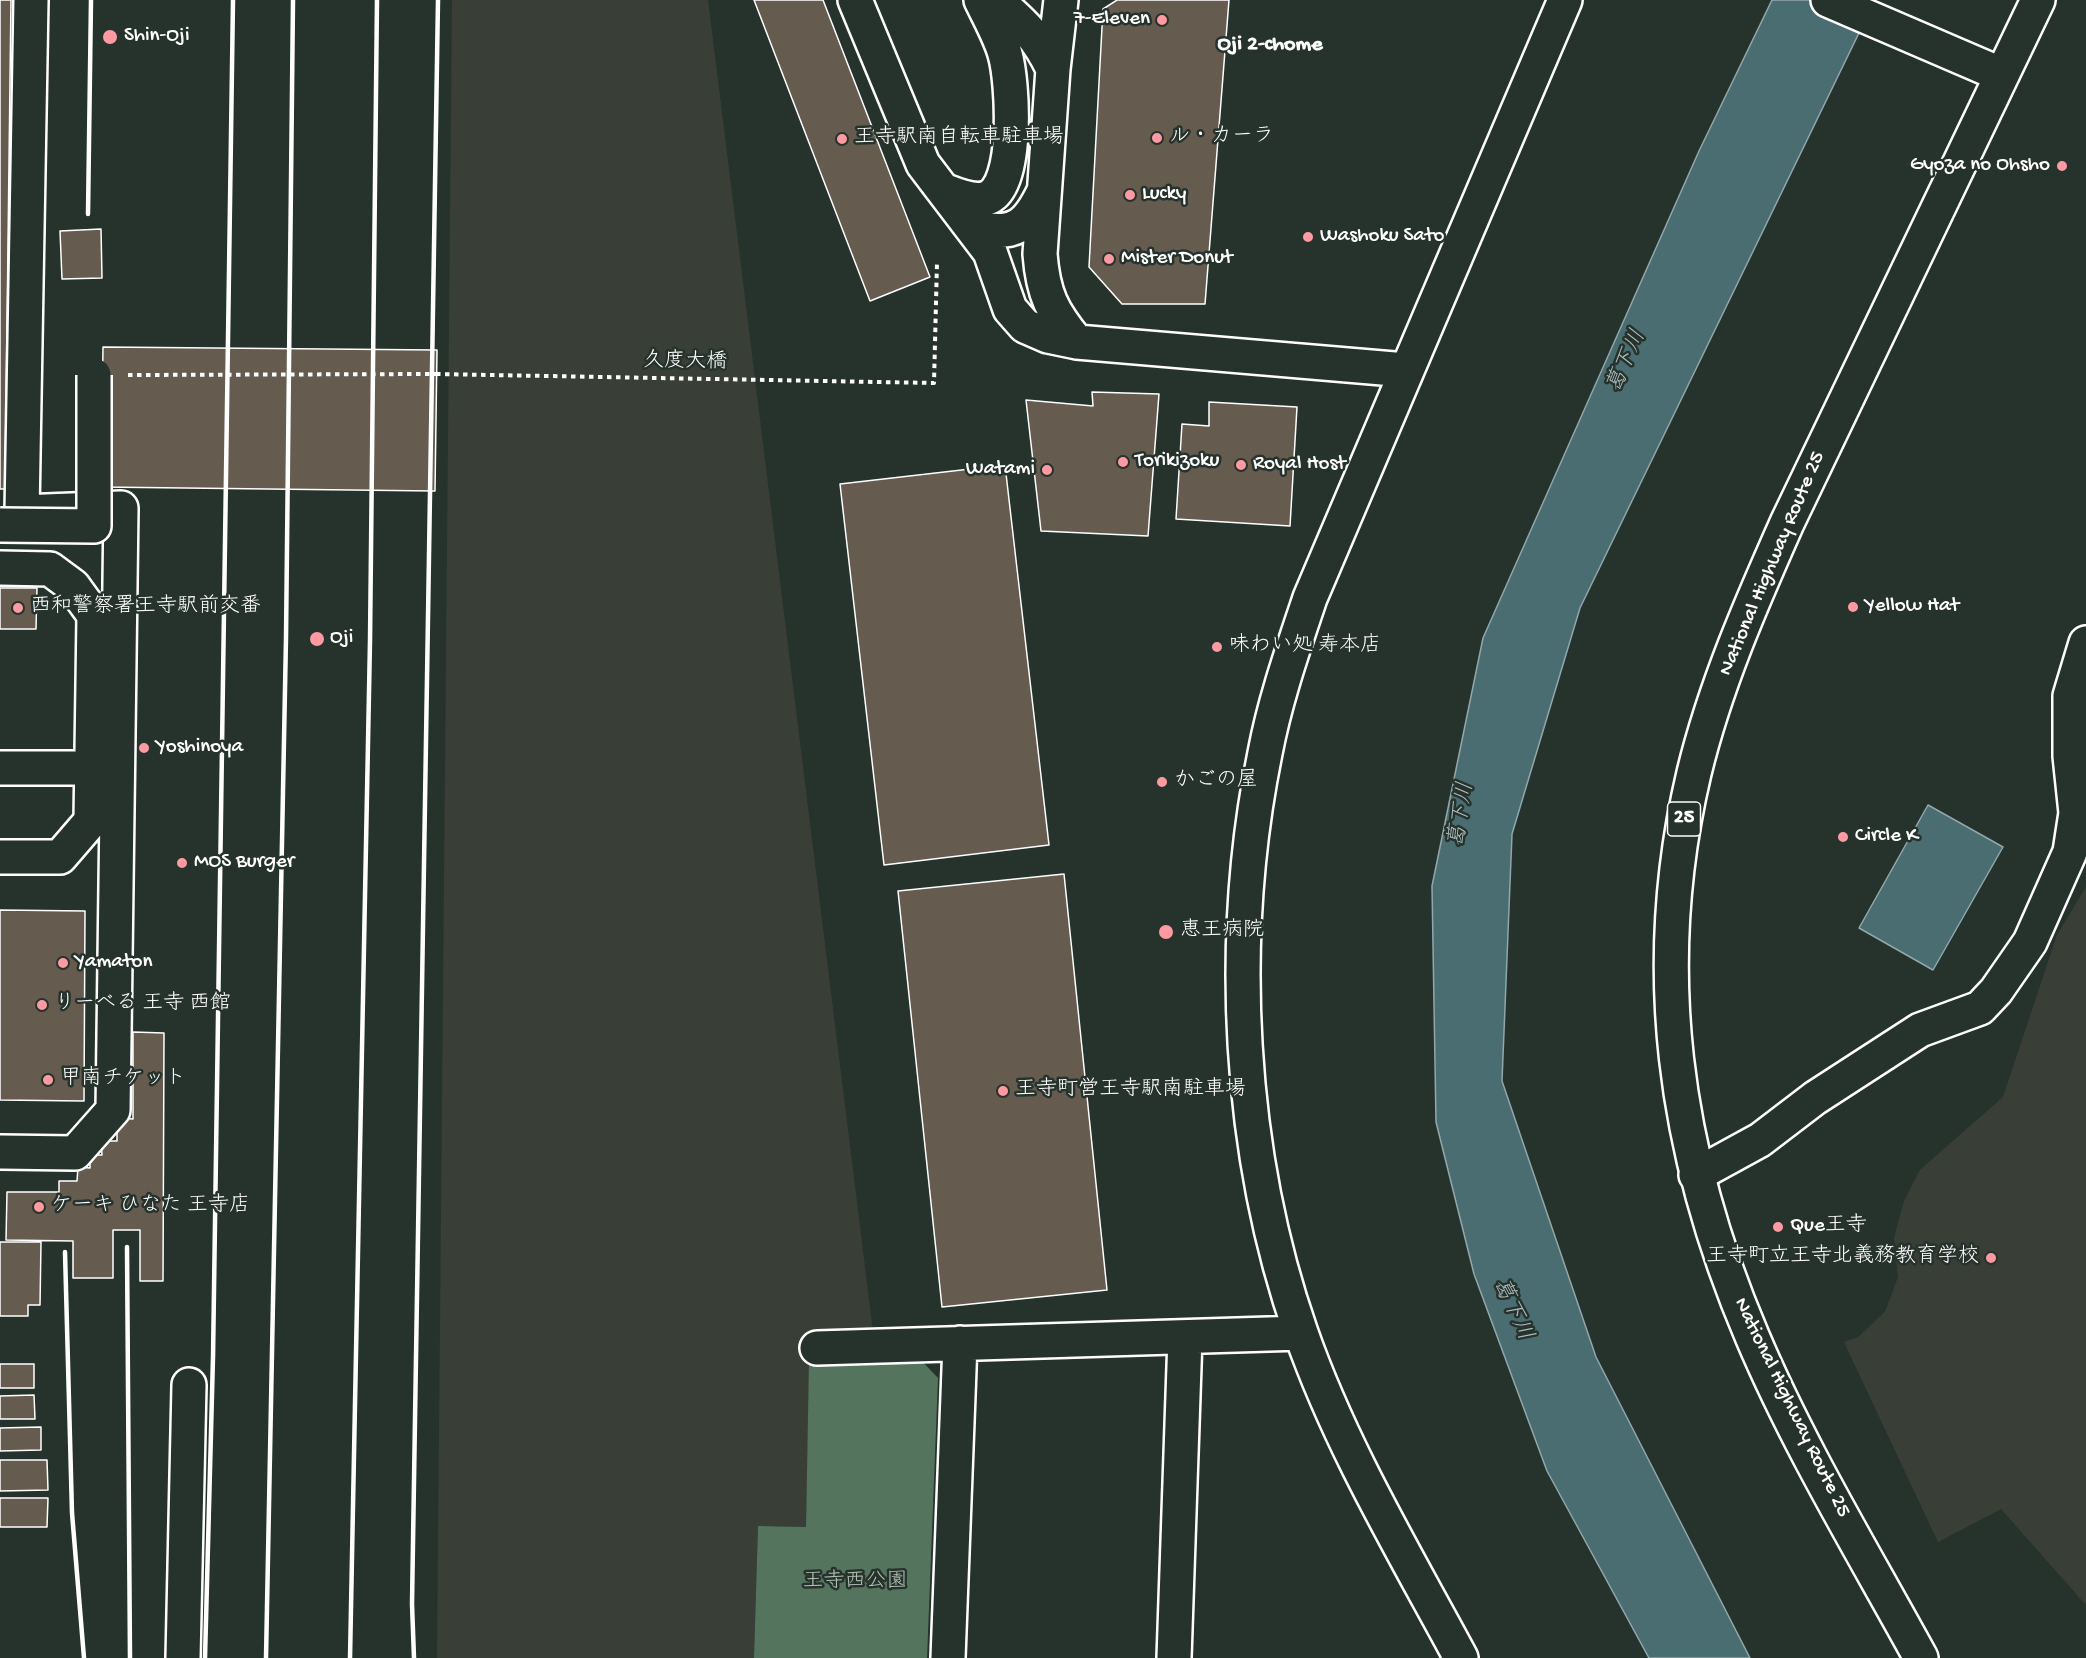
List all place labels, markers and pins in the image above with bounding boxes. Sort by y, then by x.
place label: 7-Eleven [1074,7,1150,33]
marker: 7-Eleven [1155,13,1169,27]
place label: Shin-Oji [124,24,189,50]
marker: Shin-Oji [101,28,119,46]
place label: ル・カーラ [1169,125,1274,151]
place label: 王寺駅南自転車駐車場 [854,126,1064,152]
marker: ル・カーラ [1150,131,1164,145]
marker: 王寺駅南自転車駐車場 [835,132,849,146]
place label: Gyoza no Ohsho [1910,153,2050,179]
marker: Gyoza no Ohsho [2055,159,2069,173]
place label: Lucky [1142,182,1186,208]
marker: Lucky [1123,188,1137,202]
place label: Washoku Sato [1320,224,1444,250]
marker: Washoku Sato [1301,230,1315,244]
place label: Mister Donut [1121,246,1233,272]
marker: Mister Donut [1102,252,1116,266]
place label: Torikizoku [1135,449,1219,475]
place label: Royal Host [1253,452,1346,478]
marker: Torikizoku [1116,455,1130,469]
place label: Watami [966,457,1035,483]
marker: Royal Host [1234,458,1248,472]
marker: Watami [1040,463,1054,477]
place label: Yellow Hat [1865,594,1959,620]
place label: 西和警察署王寺駅前交番 [30,595,261,621]
marker: Yellow Hat [1846,600,1860,614]
marker: 西和警察署王寺駅前交番 [11,601,25,615]
place label: Oji [330,626,353,652]
marker: Oji [308,630,326,648]
place label: 味わい処 寿本店 [1229,634,1381,660]
marker: 味わい処 寿本店 [1210,640,1224,654]
place label: Yoshinoya [156,735,243,761]
marker: Yoshinoya [137,741,151,755]
place label: かごの屋 [1174,769,1258,795]
marker: かごの屋 [1155,775,1169,789]
place label: Circle K [1855,824,1918,850]
marker: Circle K [1836,830,1850,844]
place label: MOS Burger [194,850,294,876]
marker: MOS Burger [175,856,189,870]
place label: 恵王病院 [1180,919,1264,945]
marker: 恵王病院 [1157,923,1175,941]
place label: Yamaton [75,950,152,976]
marker: Yamaton [56,956,70,970]
place label: りーべる 王寺 西館 [54,992,231,1018]
marker: りーべる 王寺 西館 [35,998,49,1012]
place label: 甲南チケット [60,1067,186,1093]
marker: 甲南チケット [41,1073,55,1087]
place label: 王寺町営王寺駅南駐車場 [1015,1078,1246,1104]
marker: 王寺町営王寺駅南駐車場 [996,1084,1010,1098]
place label: ケーキ ひなた 王寺店 [51,1194,250,1220]
marker: ケーキ ひなた 王寺店 [32,1200,46,1214]
place label: Que王寺 [1790,1214,1867,1240]
marker: Que王寺 [1771,1220,1785,1234]
place label: 王寺町立王寺北義務教育学校 [1706,1245,1979,1271]
marker: 王寺町立王寺北義務教育学校 [1984,1251,1998,1265]

